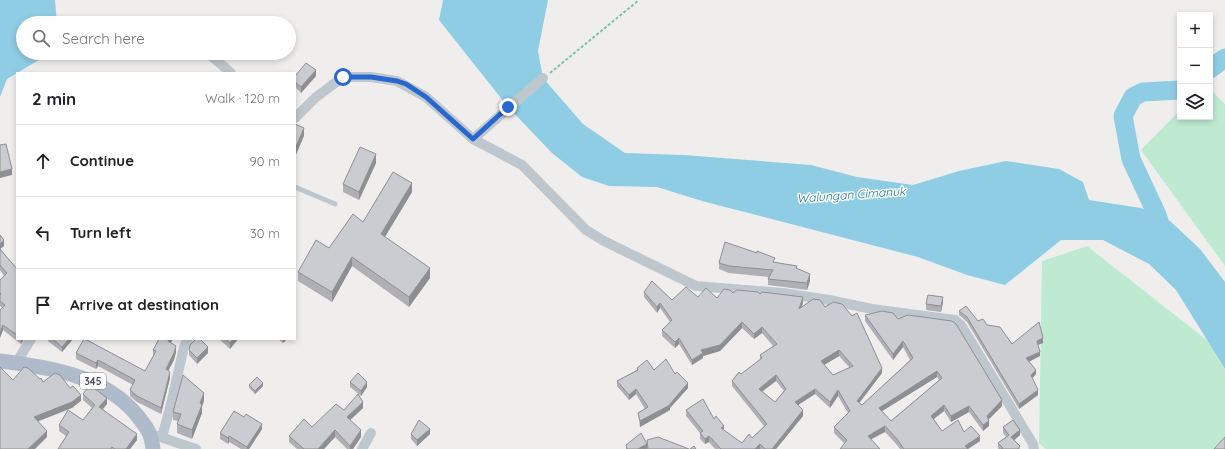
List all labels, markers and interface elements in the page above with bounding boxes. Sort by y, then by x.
map controls [1177,12,1213,120]
button: + [1177,12,1213,48]
search box [16,16,296,60]
icon: search [30,27,52,49]
text: Search here [62,29,145,48]
button: − [1177,48,1213,84]
route start [334,68,352,86]
button: layers [1177,84,1213,120]
text: 2 min [32,88,76,109]
text: Walk · 120 m [205,90,280,106]
route end [499,98,517,116]
icon: ahead [32,150,54,172]
text: Continue [70,151,134,170]
text: 90 m [250,153,280,169]
water label: Walungan Cimanuk [796,183,907,206]
icon: left [32,222,54,244]
text: Turn left [70,223,132,242]
text: 30 m [250,225,280,241]
icon: arrive [32,294,54,316]
text: Arrive at destination [70,295,219,314]
road number: 345 [80,373,106,389]

